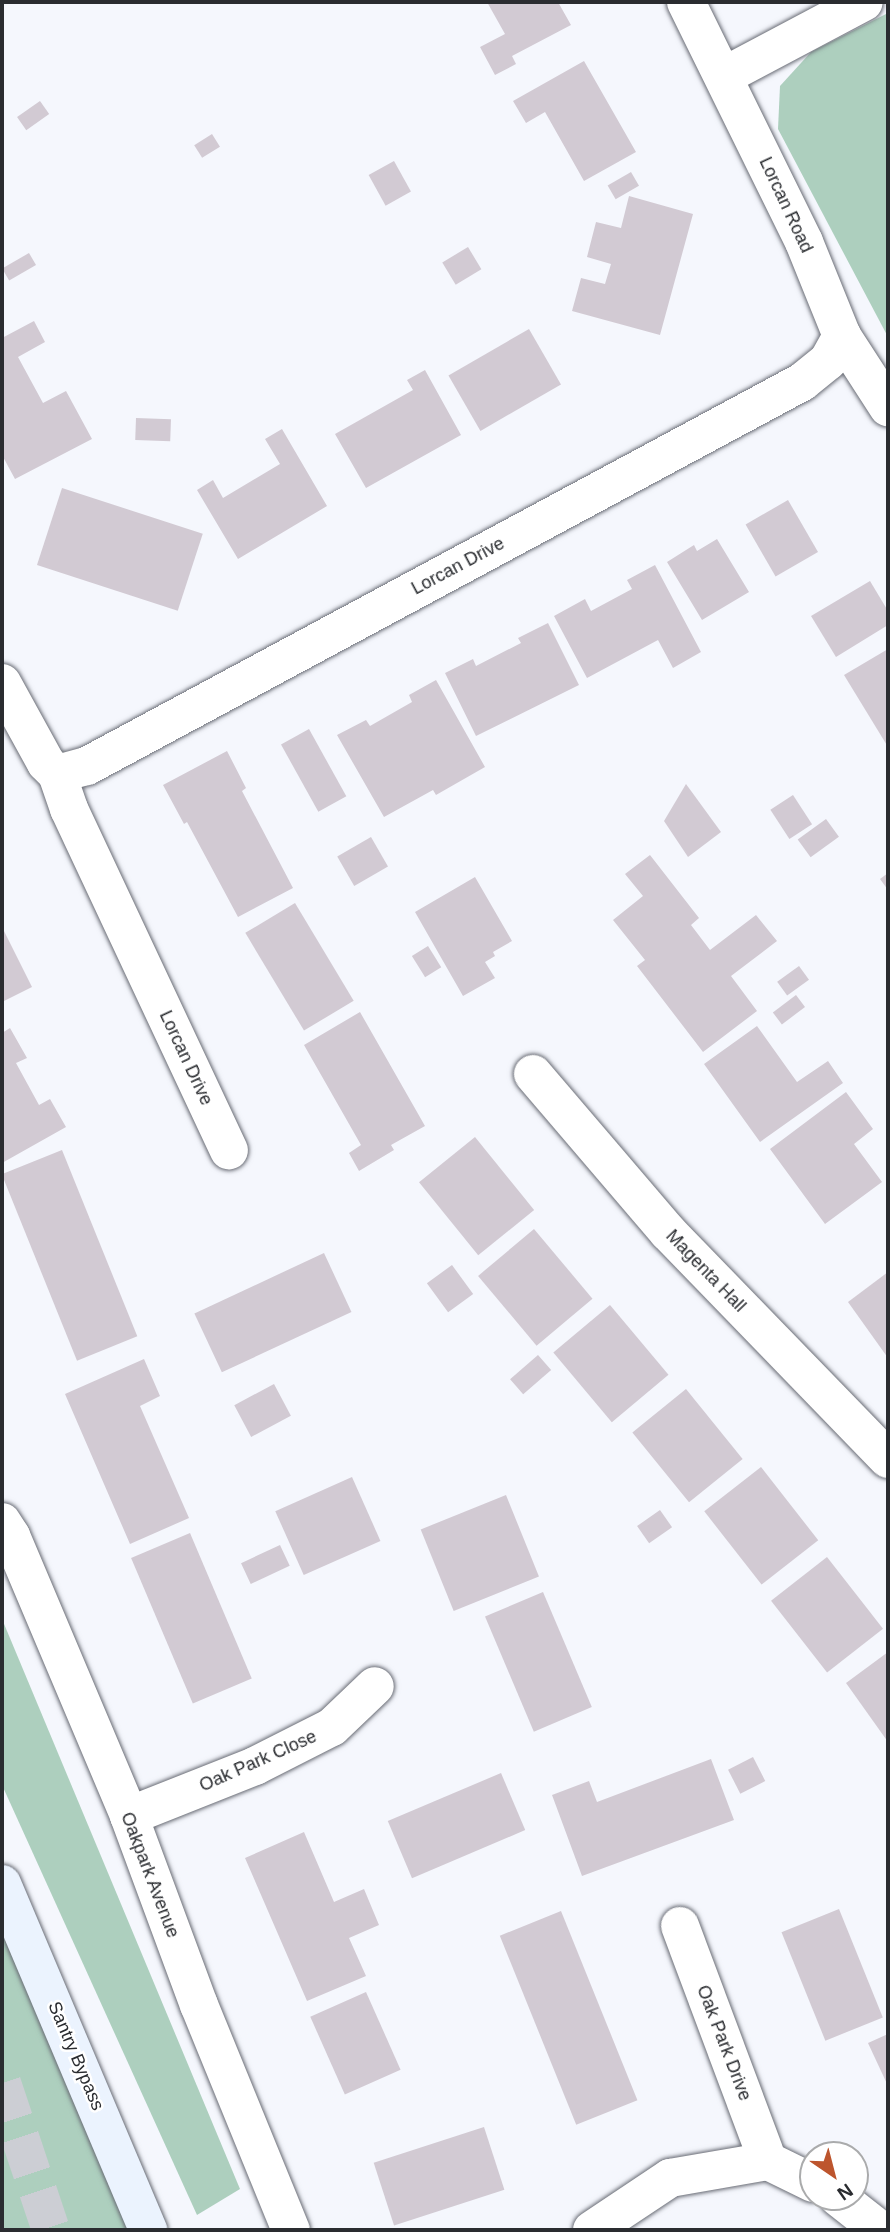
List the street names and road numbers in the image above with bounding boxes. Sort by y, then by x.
street label: Lorcan Road [754,154,818,256]
street label: Lorcan Drive [408,533,508,599]
street label: Lorcan Drive [155,1007,217,1109]
street label: Magenta Hall [661,1225,751,1317]
street label: Oak Park Close [196,1726,320,1796]
street label: Oakpark Avenue [116,1809,184,1941]
street label: Oak Park Drive [692,1982,756,2104]
street label: Santry Bypass [43,1998,109,2114]

